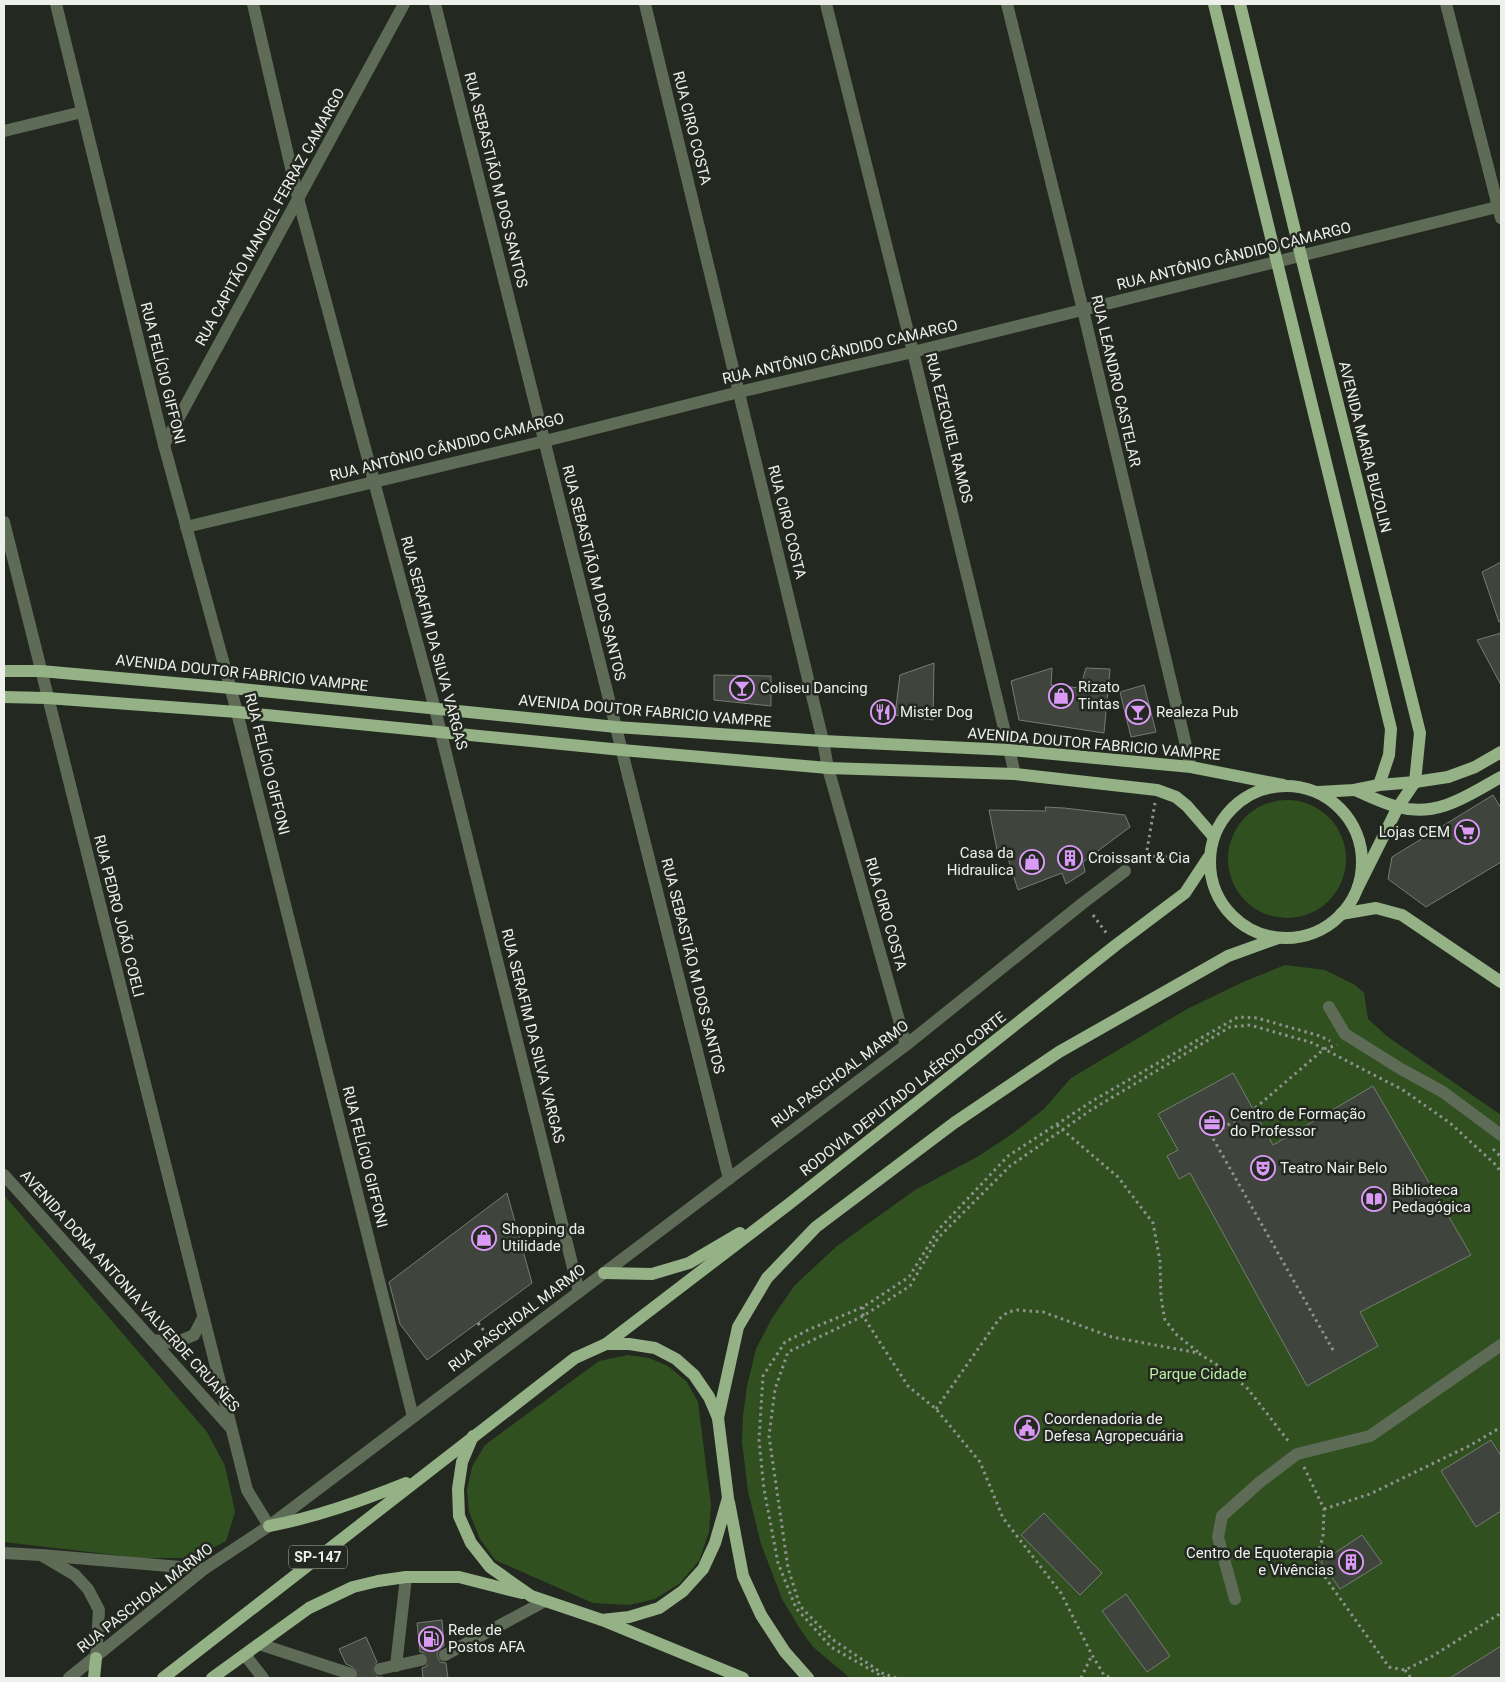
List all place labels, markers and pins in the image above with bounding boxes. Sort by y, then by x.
bar icon: Coliseu Dancing [729,675,755,701]
place label: Rizato Tintas [1078,678,1120,713]
place label: Coliseu Dancing [760,679,868,697]
shop icon: Rizato Tintas [1048,683,1074,709]
restaurant icon: Mister Dog [870,699,896,725]
bar icon: Realeza Pub [1125,699,1151,725]
place label: Mister Dog [900,703,973,721]
place label: Realeza Pub [1156,703,1238,721]
supermarket icon: Lojas CEM [1454,819,1480,845]
place label: Lojas CEM [1379,823,1450,841]
place label: Casa da Hidraulica [947,844,1014,879]
building icon: Croissant & Cia [1057,845,1083,871]
shop icon: Casa da Hidraulica [1019,849,1045,875]
place label: Croissant & Cia [1088,849,1190,867]
place label: Centro de Formação do Professor [1230,1105,1366,1140]
office icon: Centro de Formação do Professor [1199,1110,1225,1136]
theatre icon: Teatro Nair Belo [1250,1155,1276,1181]
place label: Teatro Nair Belo [1280,1159,1387,1177]
place label: Biblioteca Pedagógica [1392,1181,1471,1216]
library icon: Biblioteca Pedagógica [1361,1186,1387,1212]
place label: Shopping da Utilidade [502,1220,585,1255]
shop icon: Shopping da Utilidade [471,1225,497,1251]
place label: Coordenadoria de Defesa Agropecuária [1044,1410,1184,1445]
public building icon: Coordenadoria de Defesa Agropecuária [1014,1415,1040,1441]
place label: Centro de Equoterapia e Vivências [1186,1544,1334,1579]
building icon: Centro de Equoterapia e Vivências [1338,1549,1364,1575]
place label: Rede de Postos AFA [448,1621,525,1656]
fuel station icon: Rede de Postos AFA [418,1626,444,1652]

